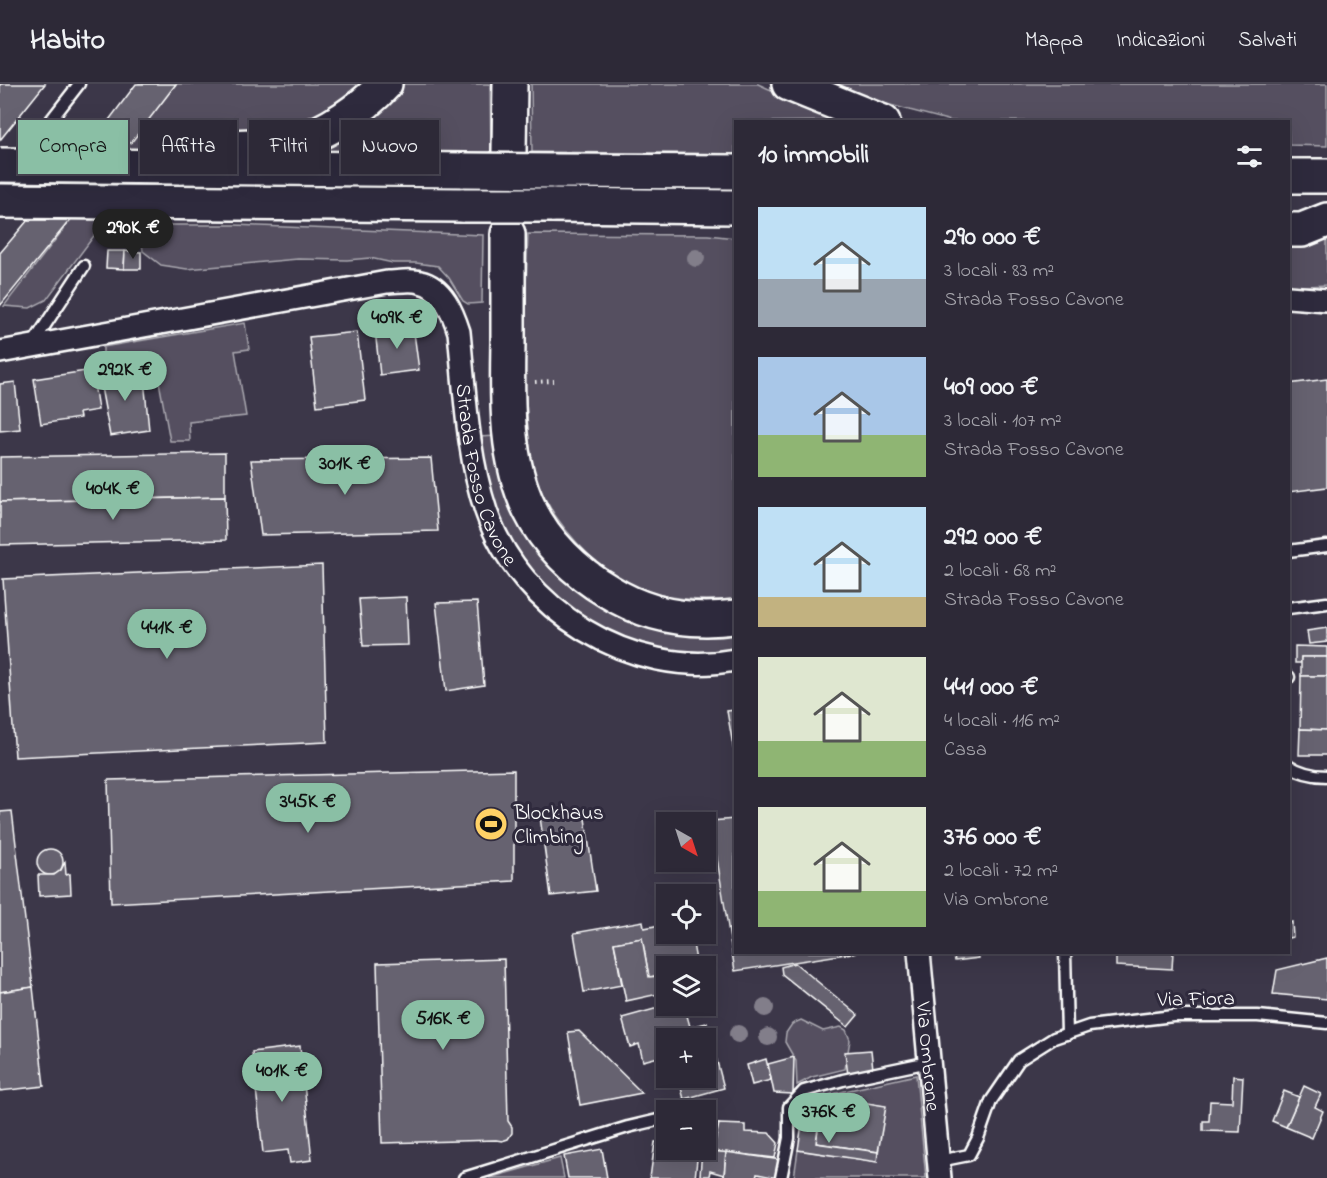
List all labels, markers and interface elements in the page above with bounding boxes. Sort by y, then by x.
text: Habito [30,21,105,62]
text: Mappa [1025,26,1083,56]
text: Indicazioni [1116,26,1205,56]
text: Salvati [1238,26,1297,56]
chip: Compra [18,120,128,174]
chip: Affitta [140,120,237,174]
chip: Filtri [249,120,329,174]
chip: Nuovo [341,120,439,174]
text: 10 immobili [758,137,869,175]
icon: filters [1233,140,1266,173]
pin: 290K € [84,209,182,260]
text: 290K € [106,214,160,243]
text: 290 000 € [944,219,1041,257]
icon: home [806,231,878,303]
text: 3 locali · 83 m² [944,257,1054,286]
text: Strada Fosso Cavone [944,286,1124,315]
pin: 409K € [348,299,446,350]
text: 409K € [371,304,423,333]
pin: 292K € [76,351,174,402]
text: 292K € [98,356,152,385]
text: 409 000 € [944,369,1039,407]
icon: home [806,381,878,453]
street label: Strada Fosso Cavone [447,382,524,573]
text: 3 locali · 107 m² [944,407,1062,436]
text: Strada Fosso Cavone [944,436,1124,465]
pin: 301K € [296,445,394,496]
text: 301K € [319,450,371,479]
pin: 404K € [64,470,162,521]
text: 404K € [86,475,140,504]
text: 292 000 € [944,519,1043,557]
icon: home [806,531,878,603]
text: 2 locali · 68 m² [944,557,1056,586]
text: Strada Fosso Cavone [944,586,1124,615]
pin: 441K € [118,609,216,660]
text: 441K € [141,614,193,643]
text: 441 000 € [944,669,1039,707]
icon: home [806,681,878,753]
text: 4 locali · 116 m² [944,707,1060,736]
text: Casa [944,736,987,765]
pin: 345K € [259,783,357,834]
text: 345K € [280,788,336,817]
place label: Blockhaus Climbing [513,799,604,855]
sports icon: Blockhaus Climbing [473,806,509,842]
north arrow [656,812,716,872]
map controls [656,812,716,1160]
text: 376 000 € [944,819,1042,857]
icon: home [806,831,878,903]
text: 2 locali · 72 m² [944,857,1058,886]
button: locate [656,884,716,944]
text: Via Ombrone [944,886,1048,915]
button: layers [656,956,716,1016]
street label: Via Fiora [1156,984,1235,1016]
pin: 516K € [394,1000,492,1051]
street label: Via Ombrone [907,1000,947,1113]
text: 516K € [415,1005,471,1034]
button: + [656,1028,716,1088]
pin: 401K € [233,1052,331,1103]
text: 401K € [256,1057,308,1086]
pin: 376K € [780,1093,878,1144]
text: 376K € [802,1098,856,1127]
button: − [656,1100,716,1160]

